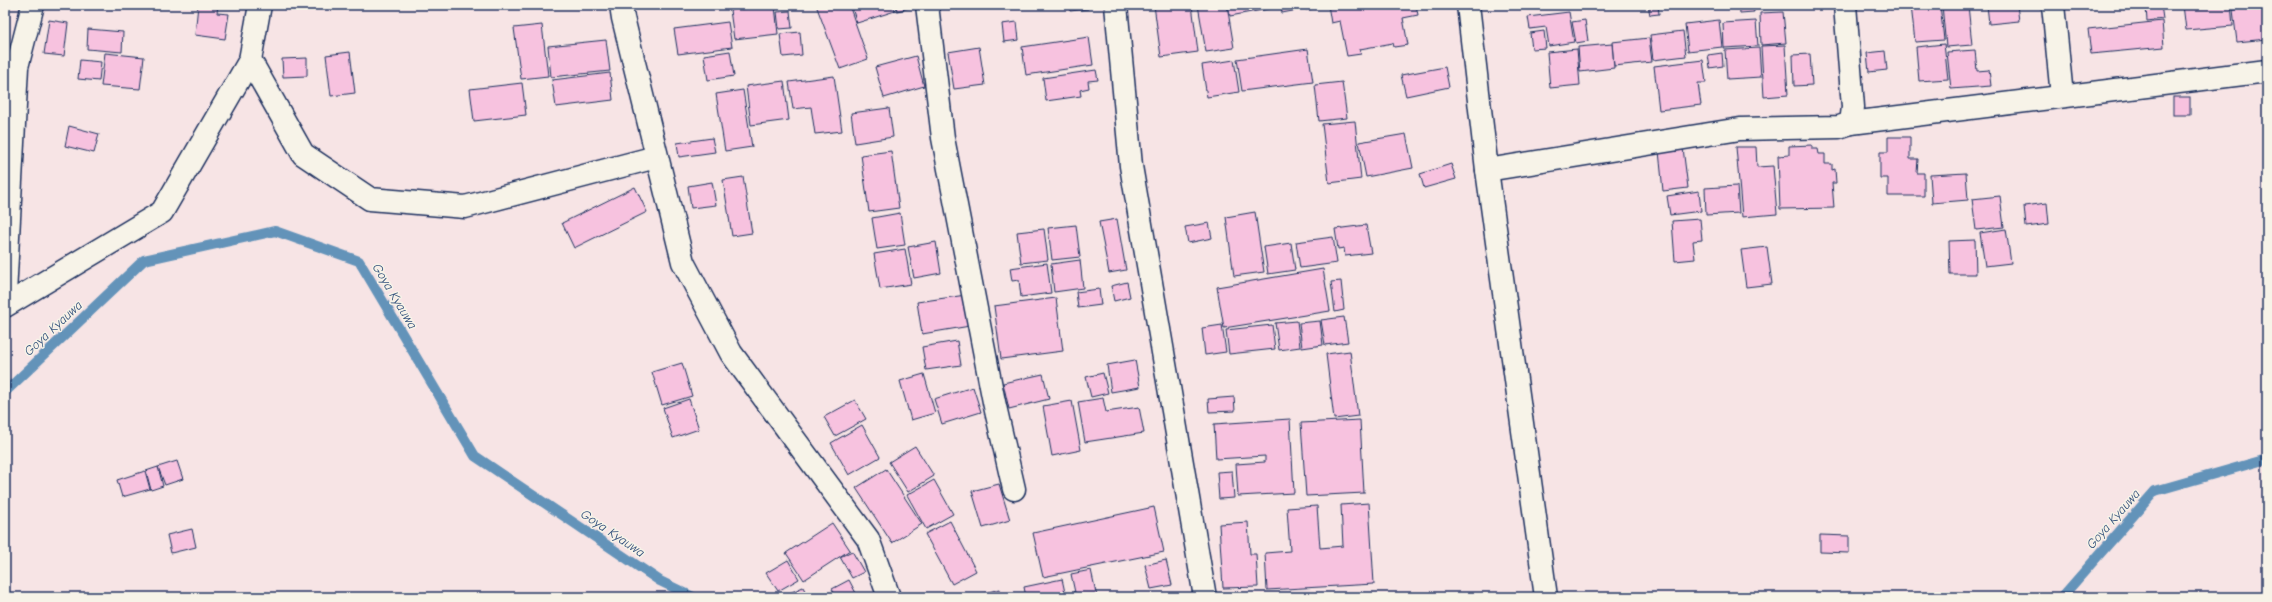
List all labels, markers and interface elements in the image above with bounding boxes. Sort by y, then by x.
water label: Goya Kyauwa [370,260,421,332]
water label: Goya Kyauwa [21,297,85,359]
water label: Goya Kyauwa [2083,486,2143,552]
water label: Goya Kyauwa [578,506,648,560]

